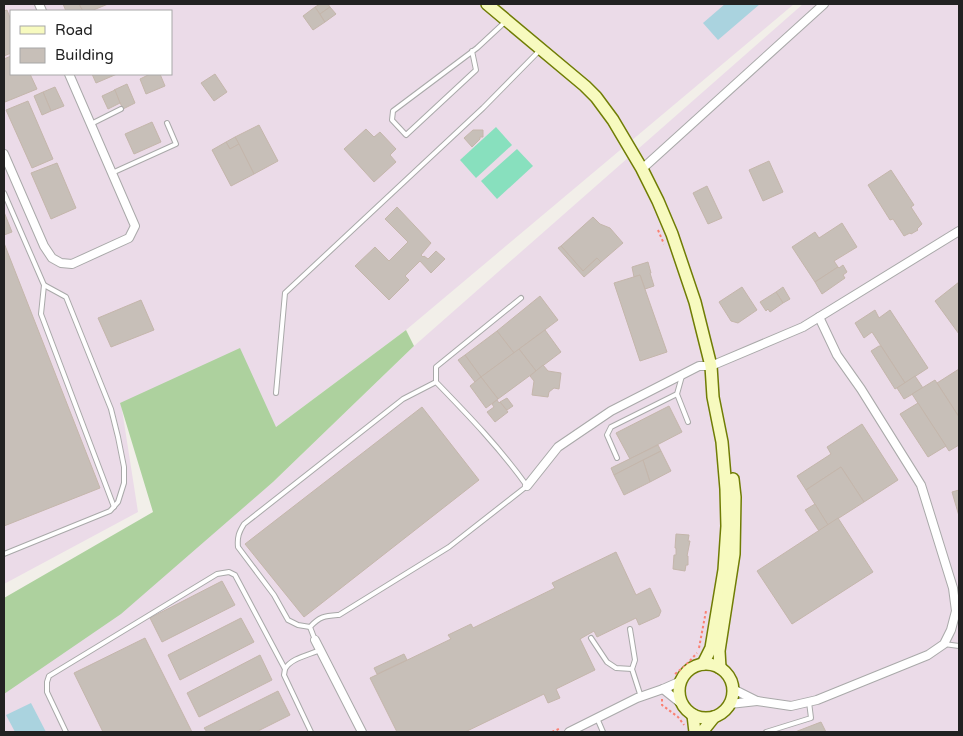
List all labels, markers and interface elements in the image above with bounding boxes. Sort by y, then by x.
legend [10,10,172,75]
text: Road [55,21,93,39]
text: Building [55,46,114,64]

